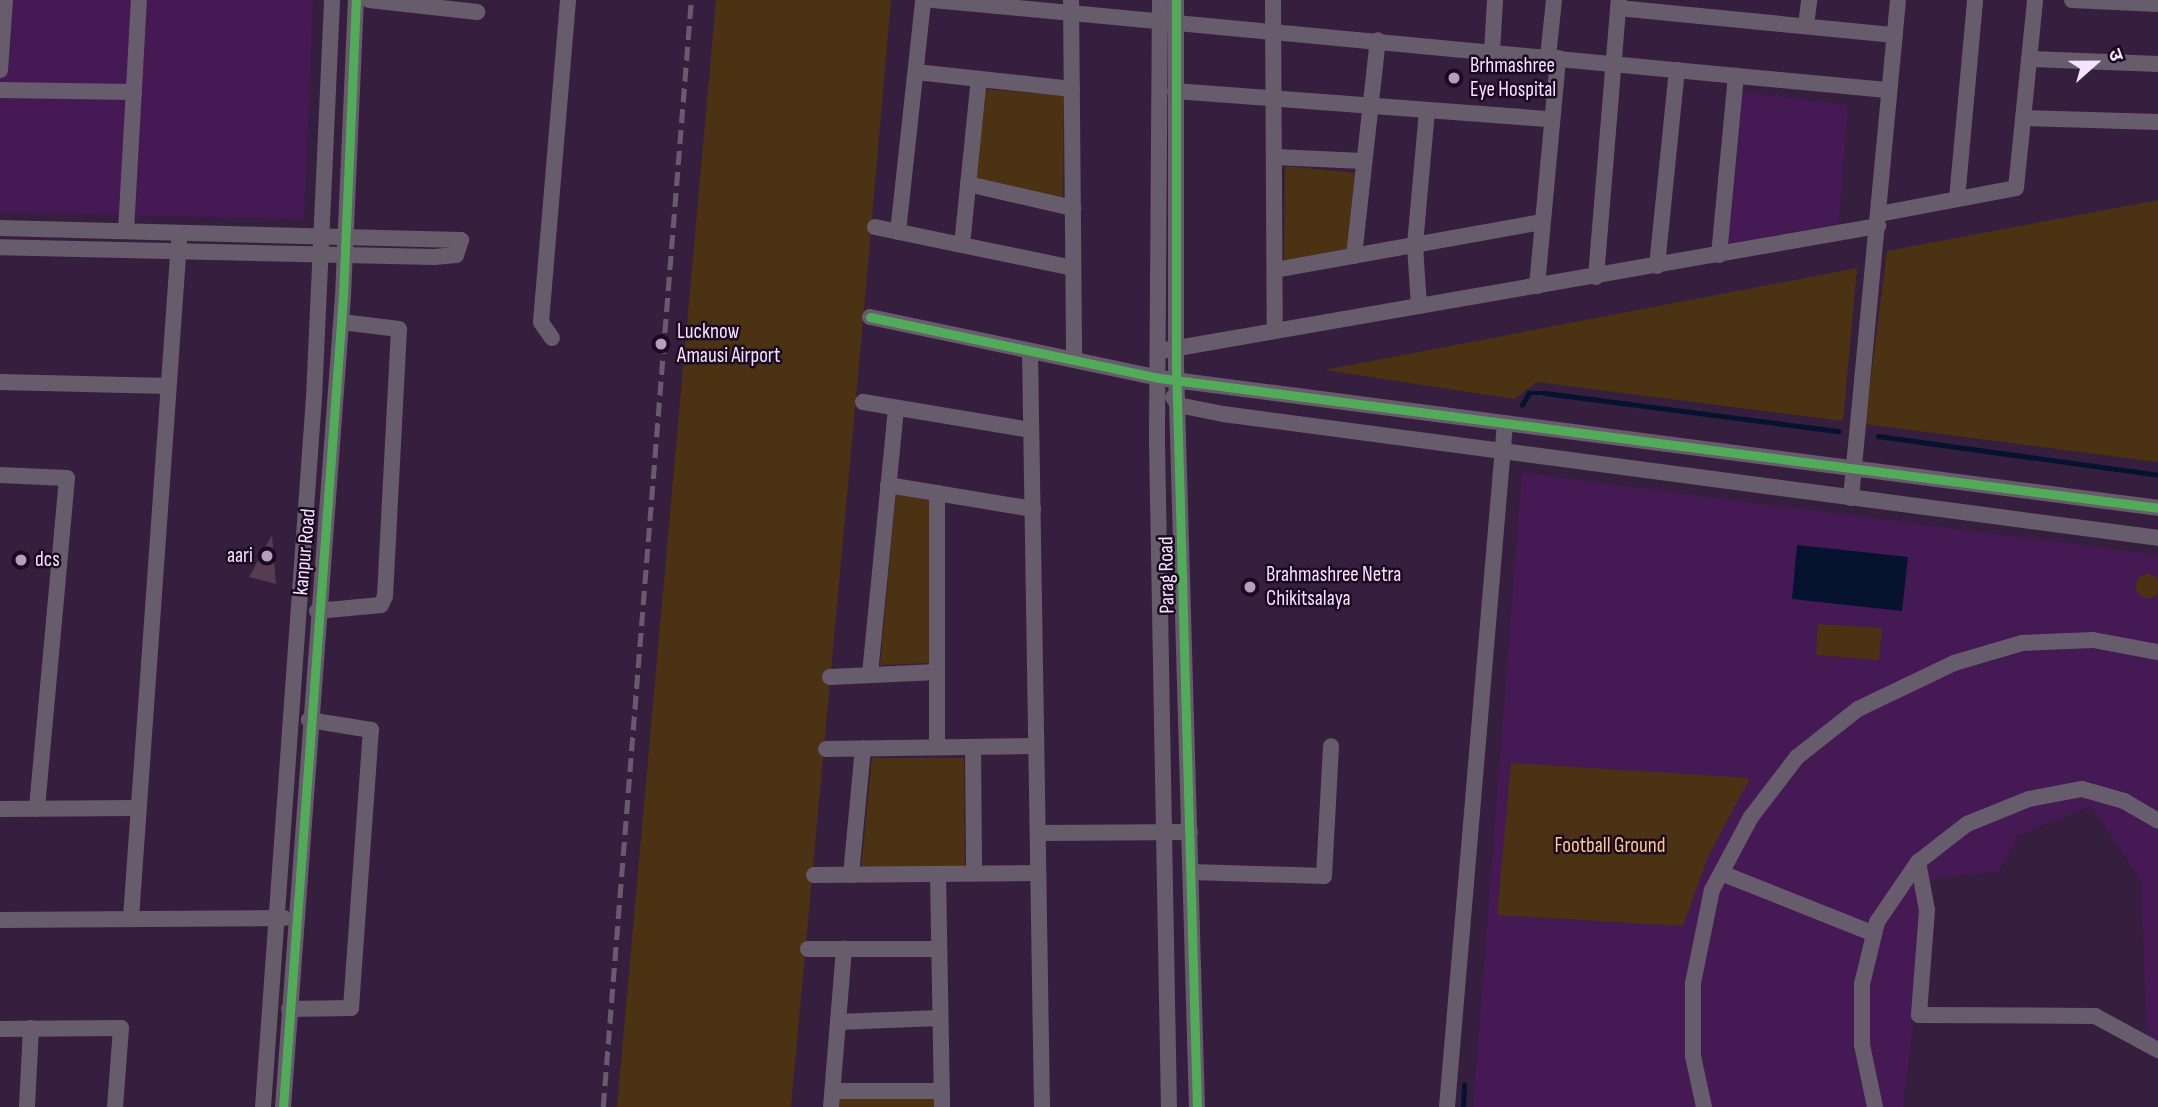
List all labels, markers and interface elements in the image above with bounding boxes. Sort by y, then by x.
north arrow [2060,28,2130,98]
text: उ [2102,46,2128,65]
place label: Brhmashree Eye Hospital [1470,53,1556,103]
marker: Brhmashree Eye Hospital [1444,68,1464,88]
place label: Lucknow Amausi Airport [677,319,781,369]
marker: Lucknow Amausi Airport [651,334,671,354]
street label: kanpur Road [289,508,321,596]
street label: Parag Road [1154,536,1180,614]
place label: aari [227,543,253,569]
place label: dcs [35,547,60,573]
marker: aari [259,548,275,564]
marker: dcs [13,552,29,568]
place label: Brahmashree Netra Chikitsalaya [1266,562,1401,612]
marker: Brahmashree Netra Chikitsalaya [1240,577,1260,597]
park label: Football Ground [1555,833,1665,859]

